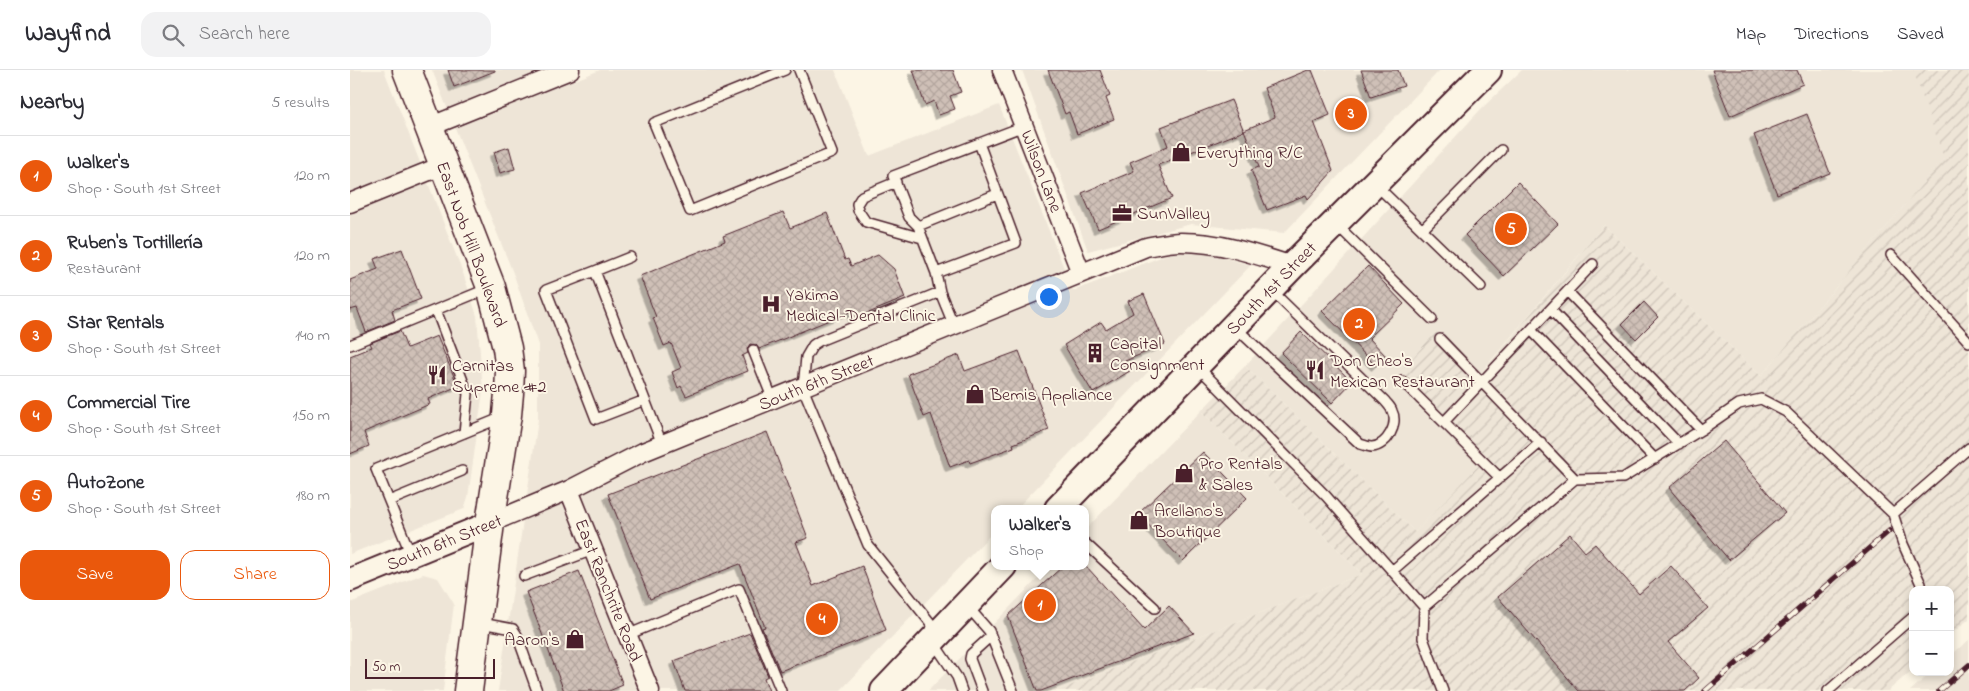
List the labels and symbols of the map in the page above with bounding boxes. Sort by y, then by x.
pin: 3 [1335,95,1367,133]
street label: Wilson Lane [1013,127,1068,218]
shop icon: Everything R/C [1170,141,1192,163]
place label: Everything R/C [1196,141,1303,168]
street label: East Nob Hill Boulevard [428,158,512,331]
office icon: SunValley [1111,202,1133,224]
place label: SunValley [1137,202,1210,228]
pin: 5 [1495,210,1527,248]
street label: South 1st Street [1221,237,1324,342]
place label: Yakima Medical-Dental Clinic [786,283,936,330]
your location [1036,284,1062,310]
hospital icon: Yakima Medical-Dental Clinic [760,293,782,315]
pin: 2 [1343,305,1375,343]
place label: Capital Consignment [1110,332,1204,380]
building icon: Capital Consignment [1084,342,1106,364]
street label: South 6th Street [755,349,878,419]
place label: Don Cheo's Mexican Restaurant [1329,349,1475,396]
place label: Carnitas Supreme #2 [452,354,547,401]
restaurant icon: Don Cheo's Mexican Restaurant [1304,359,1326,381]
restaurant icon: Carnitas Supreme #2 [426,364,448,386]
shop icon: Bemis Appliance [964,383,986,405]
place label: Bemis Appliance [989,383,1113,409]
place label: Pro Rentals & Sales [1199,452,1283,499]
shop icon: Pro Rentals & Sales [1173,462,1195,484]
place label: Arellano's Boutique [1153,499,1224,546]
street label: South 6th Street [383,509,506,579]
shop icon: Arellano's Boutique [1128,509,1150,531]
street label: East Ranchrite Road [567,515,648,666]
pin: 1 [1024,586,1056,624]
pin: 4 [806,600,838,638]
place label: Aaron's [504,628,560,654]
shop icon: Aaron's [564,628,586,650]
scale bar [365,656,495,679]

